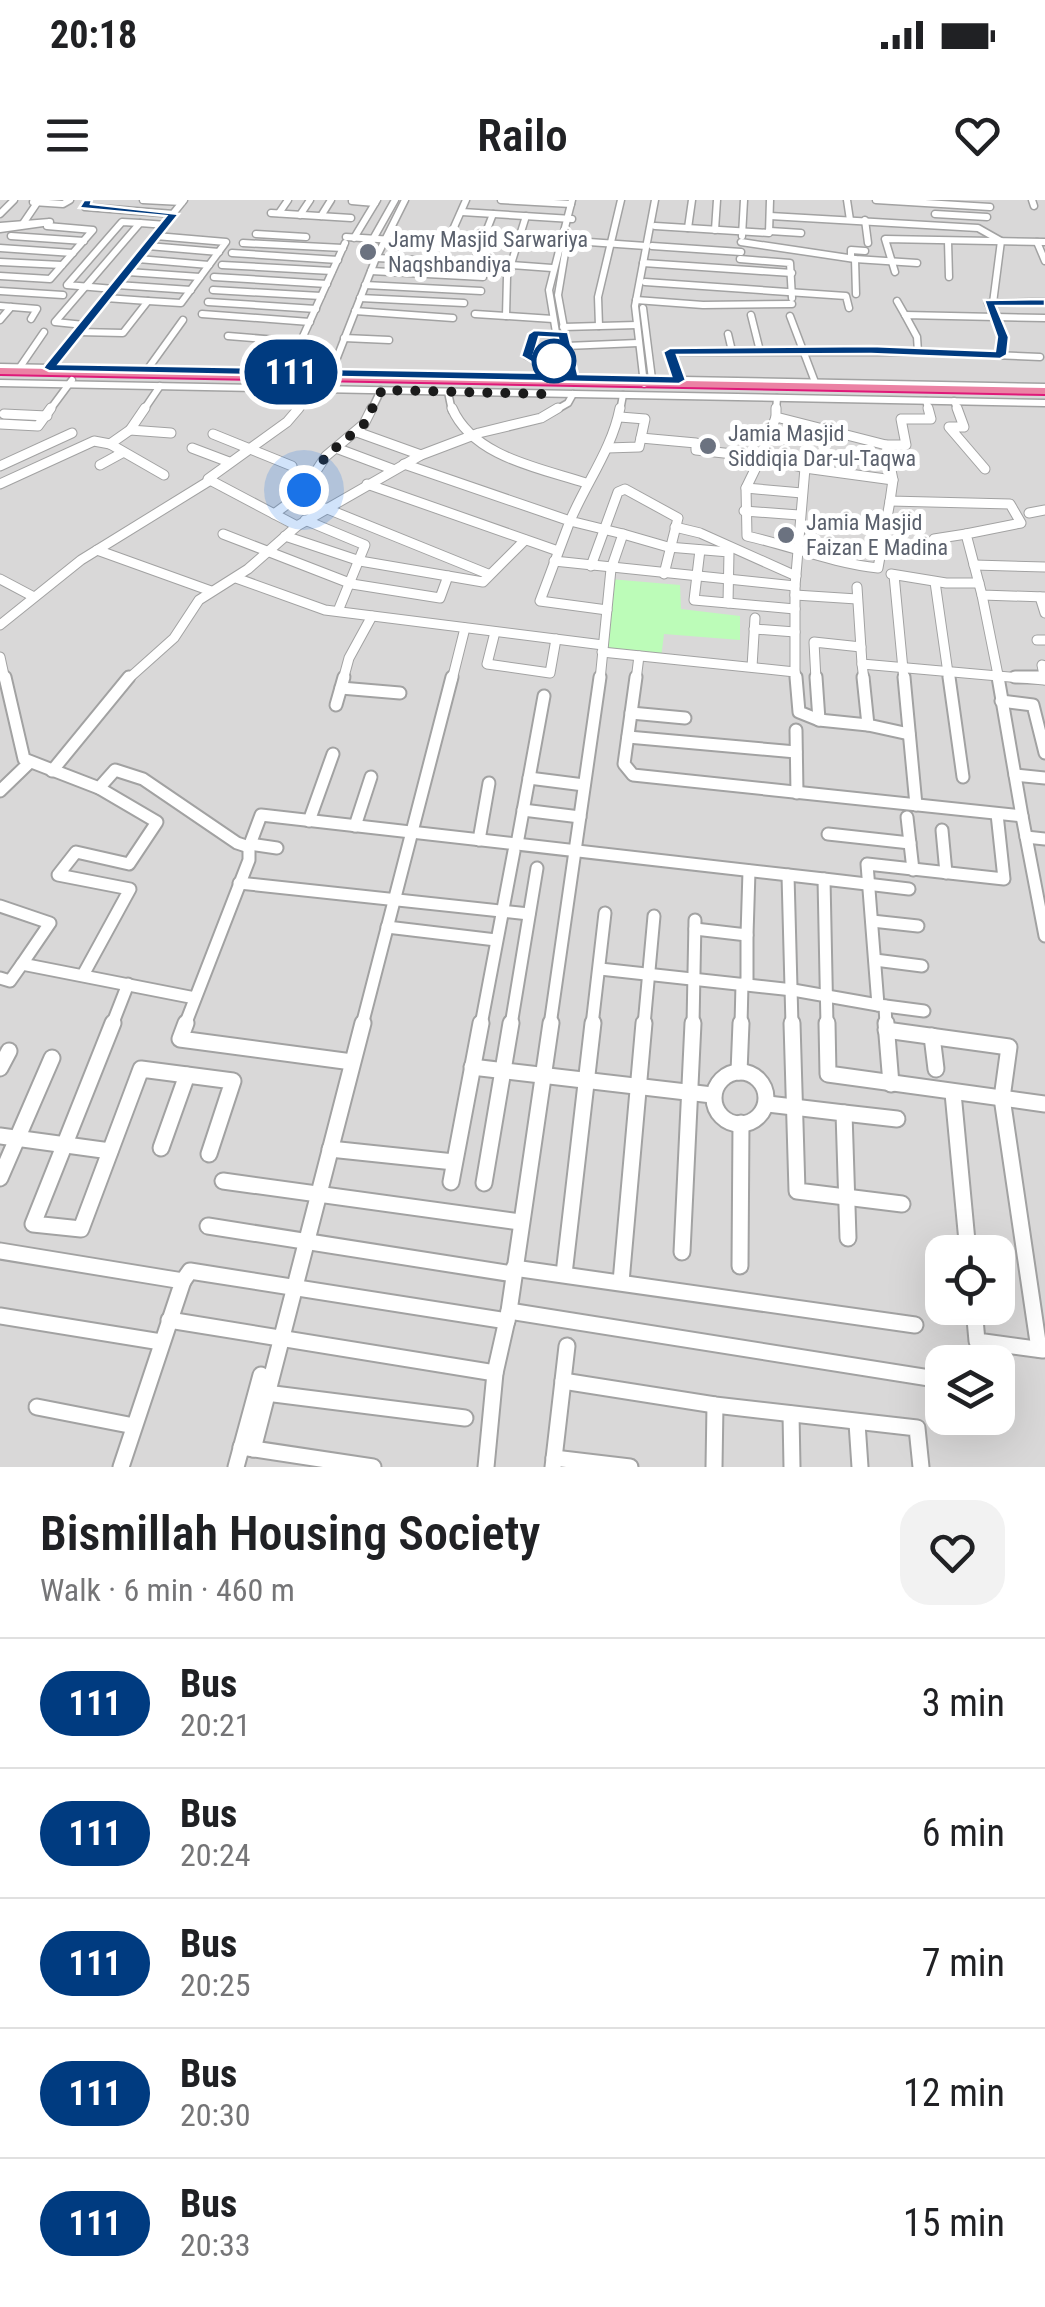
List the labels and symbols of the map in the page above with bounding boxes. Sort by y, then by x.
place label: Jamy Masjid Sarwariya Naqshbandiya [388,227,588,277]
marker: Jamy Masjid Sarwariya Naqshbandiya [357,241,379,263]
line badge: 111 [234,340,348,404]
unlabelled marker [533,340,575,382]
place label: Jamia Masjid Siddiqia Dar-ul-Taqwa [728,421,916,471]
marker: Jamia Masjid Siddiqia Dar-ul-Taqwa [697,435,719,457]
your location [279,465,329,515]
place label: Jamia Masjid Faizan E Madina [806,510,948,560]
marker: Jamia Masjid Faizan E Madina [775,524,797,546]

